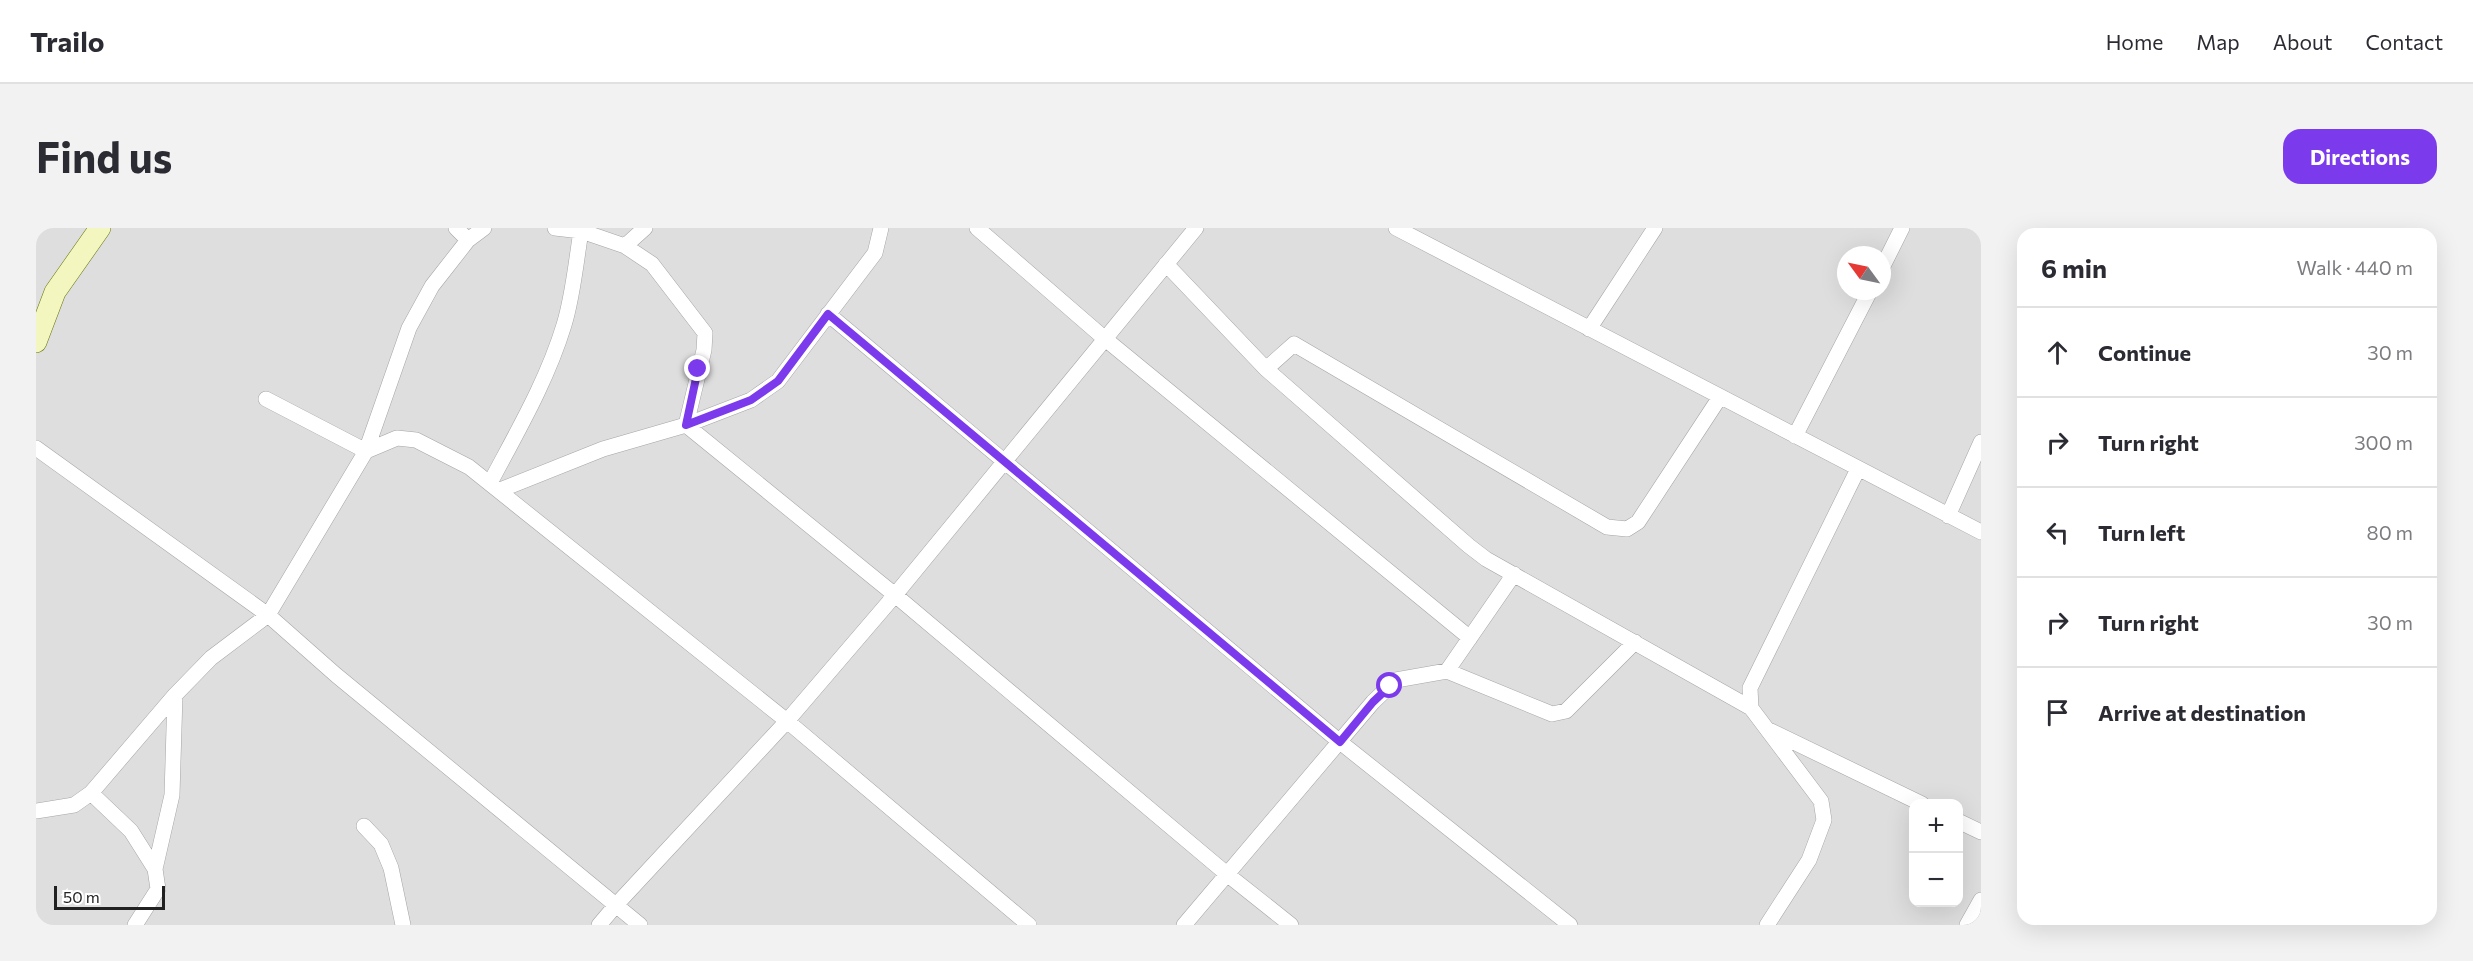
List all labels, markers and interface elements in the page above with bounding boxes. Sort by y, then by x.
text: Trailo [30,24,105,58]
text: Home [2106,29,2163,54]
text: Map [2196,29,2240,54]
text: About [2273,29,2332,54]
text: Contact [2365,29,2443,54]
button: Directions [2283,129,2437,184]
text: Find us [36,130,172,182]
north arrow [1837,246,1891,300]
text: 6 min [2041,252,2107,283]
text: Walk · 440 m [2297,255,2413,279]
icon: ahead [2041,336,2074,369]
text: Continue [2098,339,2191,366]
text: 30 m [2367,340,2413,364]
route end [684,355,710,381]
icon: right [2041,426,2074,459]
text: Turn right [2098,429,2199,456]
text: 300 m [2354,430,2413,454]
icon: left [2041,516,2074,549]
text: Turn left [2098,519,2185,546]
text: 80 m [2367,520,2413,544]
icon: right [2041,606,2074,639]
text: Turn right [2098,609,2199,636]
text: 30 m [2367,610,2413,634]
route start [1376,672,1402,698]
icon: arrive [2041,696,2074,729]
text: Arrive at destination [2098,699,2306,726]
map controls [1909,799,1963,907]
button: + [1909,799,1963,853]
button: − [1909,853,1963,907]
scale bar [54,883,165,910]
text: 50 m [63,887,100,906]

